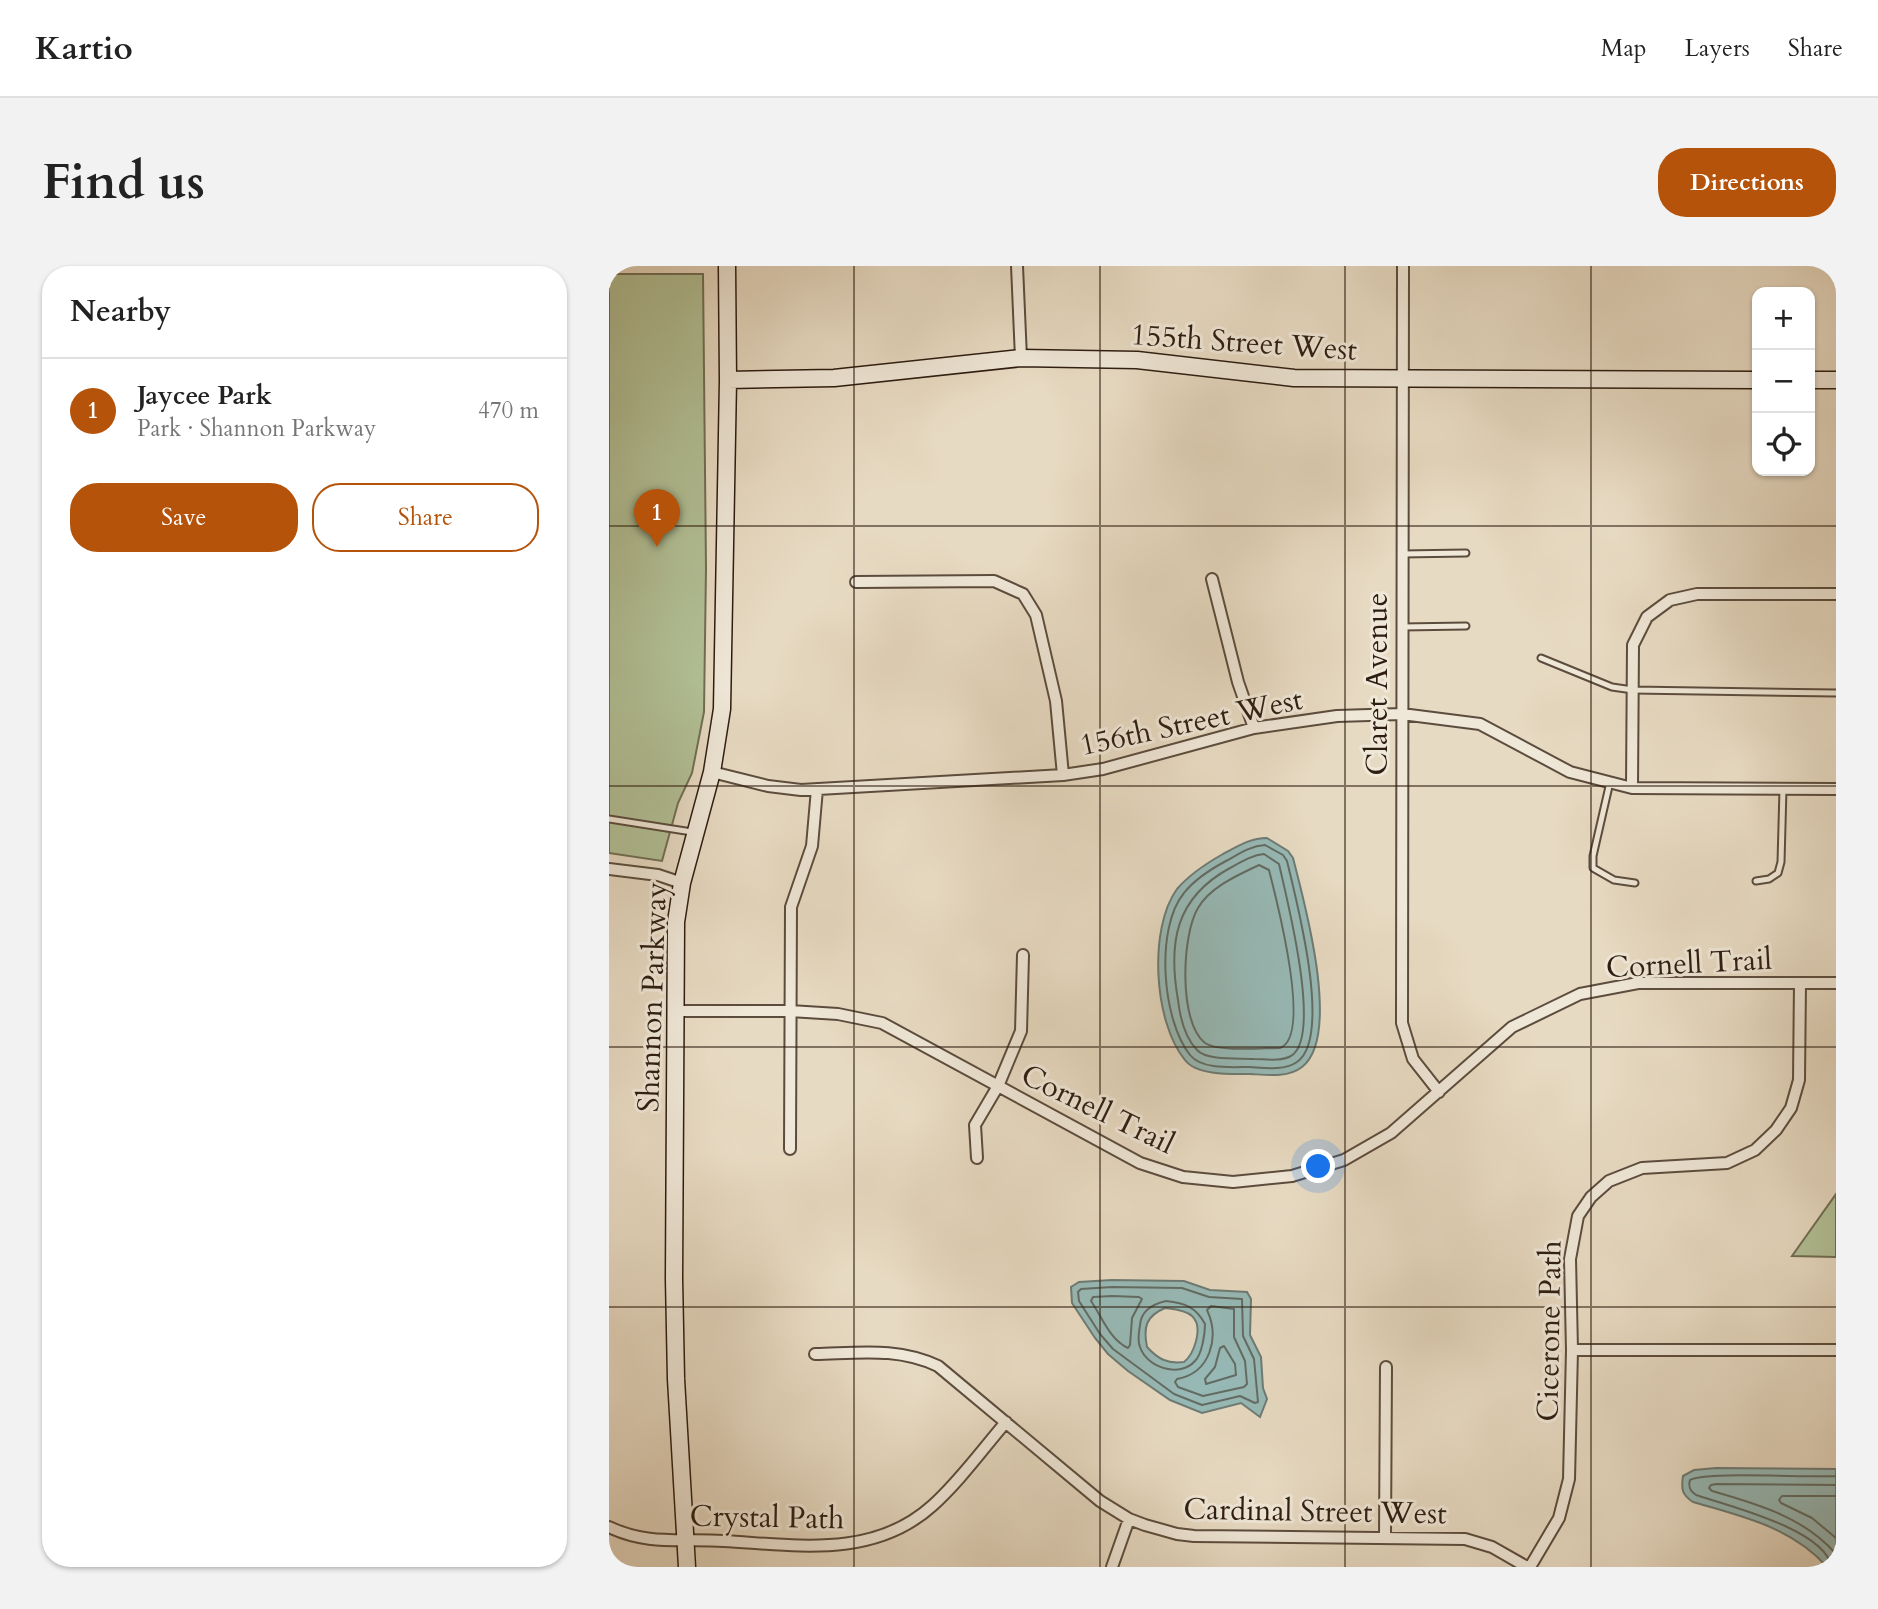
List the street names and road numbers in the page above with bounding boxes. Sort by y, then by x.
street label: 155th Street West [1130,314,1359,371]
street label: Claret Avenue [1357,593,1398,775]
street label: 156th Street West [1076,679,1307,766]
street label: Shannon Parkway [628,881,677,1113]
street label: Cornell Trail [1605,939,1773,988]
street label: Cornell Trail [1014,1055,1182,1164]
street label: Cicerone Path [1527,1240,1572,1422]
street label: Cardinal Street West [1183,1489,1448,1534]
street label: Crystal Path [689,1496,845,1539]

